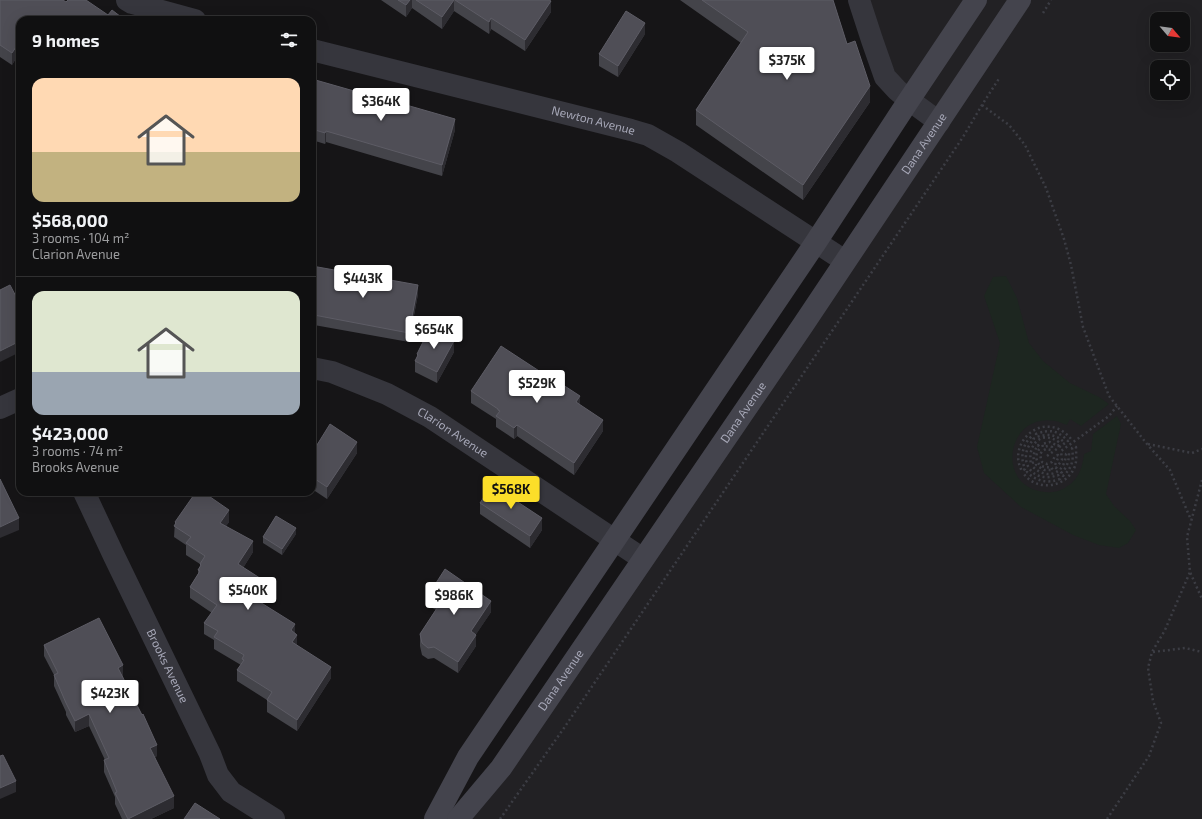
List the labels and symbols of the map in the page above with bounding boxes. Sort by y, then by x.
north arrow [1150,12,1190,52]
pin: $375K [759,47,815,81]
pin: $364K [353,88,409,122]
street label: Newton Avenue [550,102,637,137]
street label: Dana Avenue [898,110,949,176]
pin: $443K [335,265,391,299]
pin: $654K [406,316,462,350]
pin: $529K [509,370,565,404]
street label: Dana Avenue [717,379,768,445]
street label: Clarion Avenue [416,404,491,460]
pin: $568K [483,476,539,510]
pin: $540K [220,577,276,611]
pin: $986K [426,582,482,616]
street label: Brooks Avenue [144,626,192,705]
street label: Dana Avenue [534,646,586,713]
pin: $423K [82,680,138,714]

